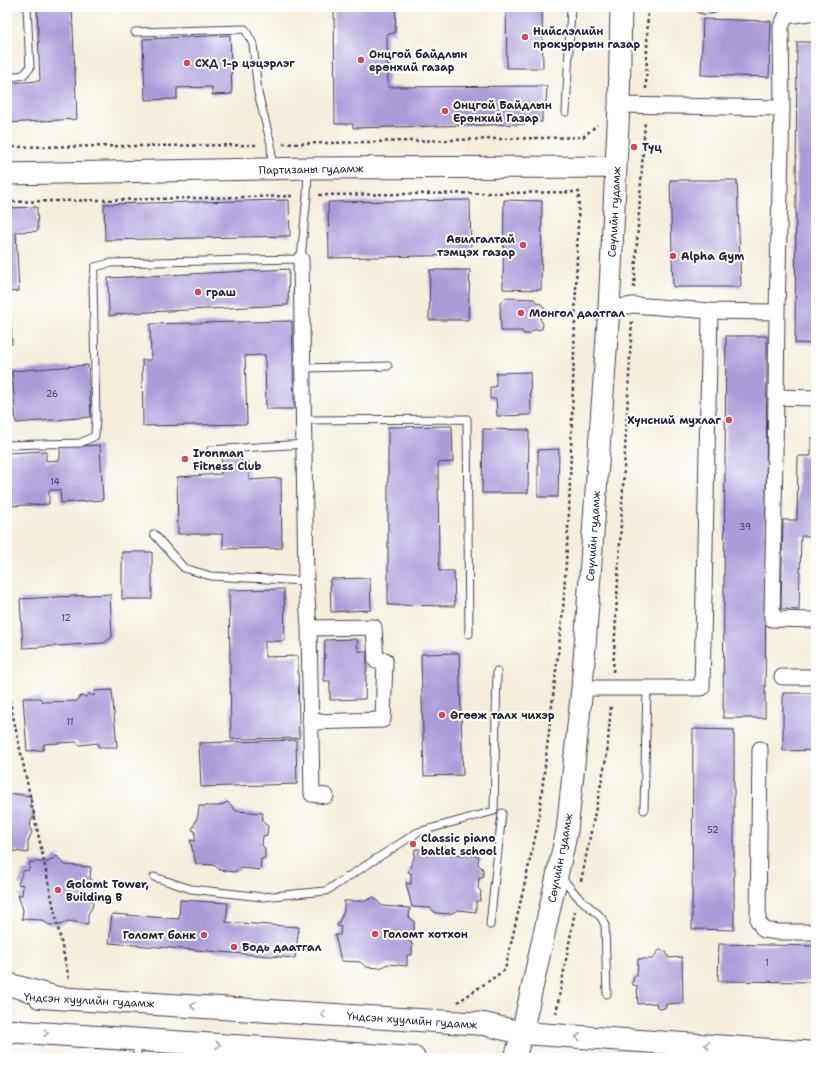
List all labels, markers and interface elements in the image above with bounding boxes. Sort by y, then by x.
place label: Нийслэлийн прокурорын газар [533,24,641,52]
marker: Нийслэлийн прокурорын газар [520,32,530,42]
place label: Онцгой байдлын ерөнхий газар [369,47,467,75]
marker: Онцгой байдлын ерөнхий газар [356,55,366,65]
place label: СХД 1-р цэцэрлэг [195,56,295,71]
marker: СХД 1-р цэцэрлэг [182,58,192,68]
place label: Онцгой Байдлын Ерөнхий Газар [453,98,552,126]
marker: Онцгой Байдлын Ерөнхий Газар [440,106,450,116]
place label: Түц [642,140,662,155]
marker: Түц [629,142,639,152]
street label: Партизаны гудамж [259,161,364,178]
street label: Сөүлийн гудамж [605,165,624,258]
place label: Авилгалтай тэмцэх газар [437,232,515,260]
marker: Авилгалтай тэмцэх газар [518,240,528,250]
place label: Alpha Gym [681,249,744,264]
marker: Alpha Gym [668,251,678,261]
place label: граш [206,285,236,300]
marker: граш [193,287,203,297]
place label: Монгол даатгал [529,306,625,321]
marker: Монгол даатгал [516,308,526,318]
house number: 26 [46,388,58,400]
place label: Хүнсний мухлаг [627,413,721,428]
marker: Хүнсний мухлаг [724,415,734,425]
place label: Ironman Fitness Club [193,446,262,474]
marker: Ironman Fitness Club [180,454,190,464]
house number: 14 [50,476,60,488]
street label: Сөүлийн гудамж [583,489,604,582]
house number: 39 [739,521,751,533]
house number: 12 [61,612,71,624]
place label: Өгөөж талх чихэр [450,708,555,723]
marker: Өгөөж талх чихэр [437,710,447,720]
house number: 11 [66,716,74,728]
street label: Сөүлийн гудамж [544,811,577,904]
house number: 52 [707,824,719,836]
place label: Classic piano batlet school [421,831,497,859]
marker: Classic piano batlet school [408,839,418,849]
place label: Golomt Tower, Building B [66,877,149,905]
marker: Golomt Tower, Building B [53,885,63,895]
place label: Голомт хотхон [383,927,468,942]
place label: Голомт банк [123,928,196,943]
marker: Голомт хотхон [370,929,380,939]
marker: Голомт банк [199,930,209,940]
place label: Бодь даатгал [242,940,322,955]
marker: Бодь даатгал [229,942,239,952]
house number: 1 [765,957,769,969]
street label: Үндсэн хуулийн гудамж [23,990,156,1011]
one-way arrow [190,1002,196,1011]
street label: Үндсэн хуулийн гудамж [346,1008,479,1033]
one-way arrow [320,1010,326,1019]
one-way arrow [43,1029,49,1038]
one-way arrow [575,1032,581,1041]
one-way arrow [215,1040,221,1049]
one-way arrow [704,1041,710,1050]

